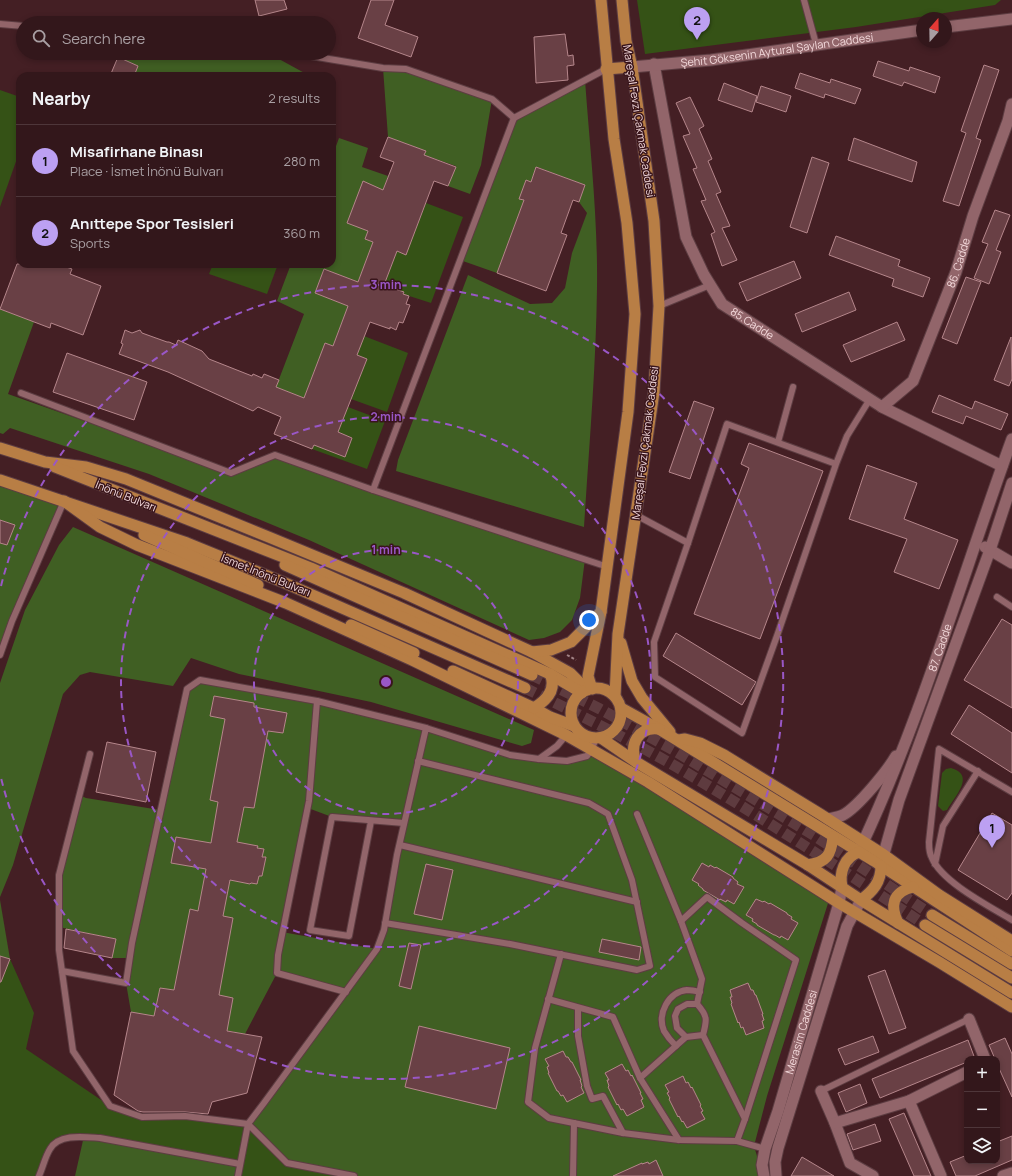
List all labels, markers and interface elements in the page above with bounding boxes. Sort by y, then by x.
pin: 2 [684,7,710,40]
north arrow [916,12,952,48]
search box [16,16,336,60]
icon: search [30,27,52,49]
text: Search here [62,28,145,49]
street label: Şehit Göksenin Aytural Şaylan Caddesi [680,29,874,70]
street label: Mareşal Fevzi Çakmak Caddesi [620,44,659,198]
text: Nearby [32,87,90,110]
text: 2 results [268,89,320,107]
text: Misafirhane Binası [70,141,203,162]
text: 1 [42,152,48,170]
text: 280 m [283,152,320,170]
text: Place · İsmet İnönü Bulvarı [70,162,223,180]
text: Anıttepe Spor Tesisleri [70,213,234,234]
text: 2 [41,224,49,242]
text: 360 m [283,224,320,242]
text: Sports [70,234,110,252]
street label: 86. Cadde [943,235,973,290]
text: 3 min [370,276,402,293]
street label: 85.Cadde [728,303,778,343]
street label: Mareşal Fevzi Çakmak Caddesi [628,365,661,520]
text: 2 min [370,408,402,425]
street label: İnönü Bulvarı [93,476,159,515]
text: 1 min [371,541,401,558]
street label: İsmet İnönü Bulvarı [219,550,313,599]
your location [579,610,599,630]
street label: 87. Cadde [924,621,955,673]
centre of rings [379,675,393,689]
pin: 1 [979,815,1005,848]
street label: Merasim Caddesi [781,988,820,1076]
map controls [964,1056,1000,1164]
button: + [964,1056,1000,1092]
button: − [964,1092,1000,1128]
button: layers [964,1128,1000,1164]

